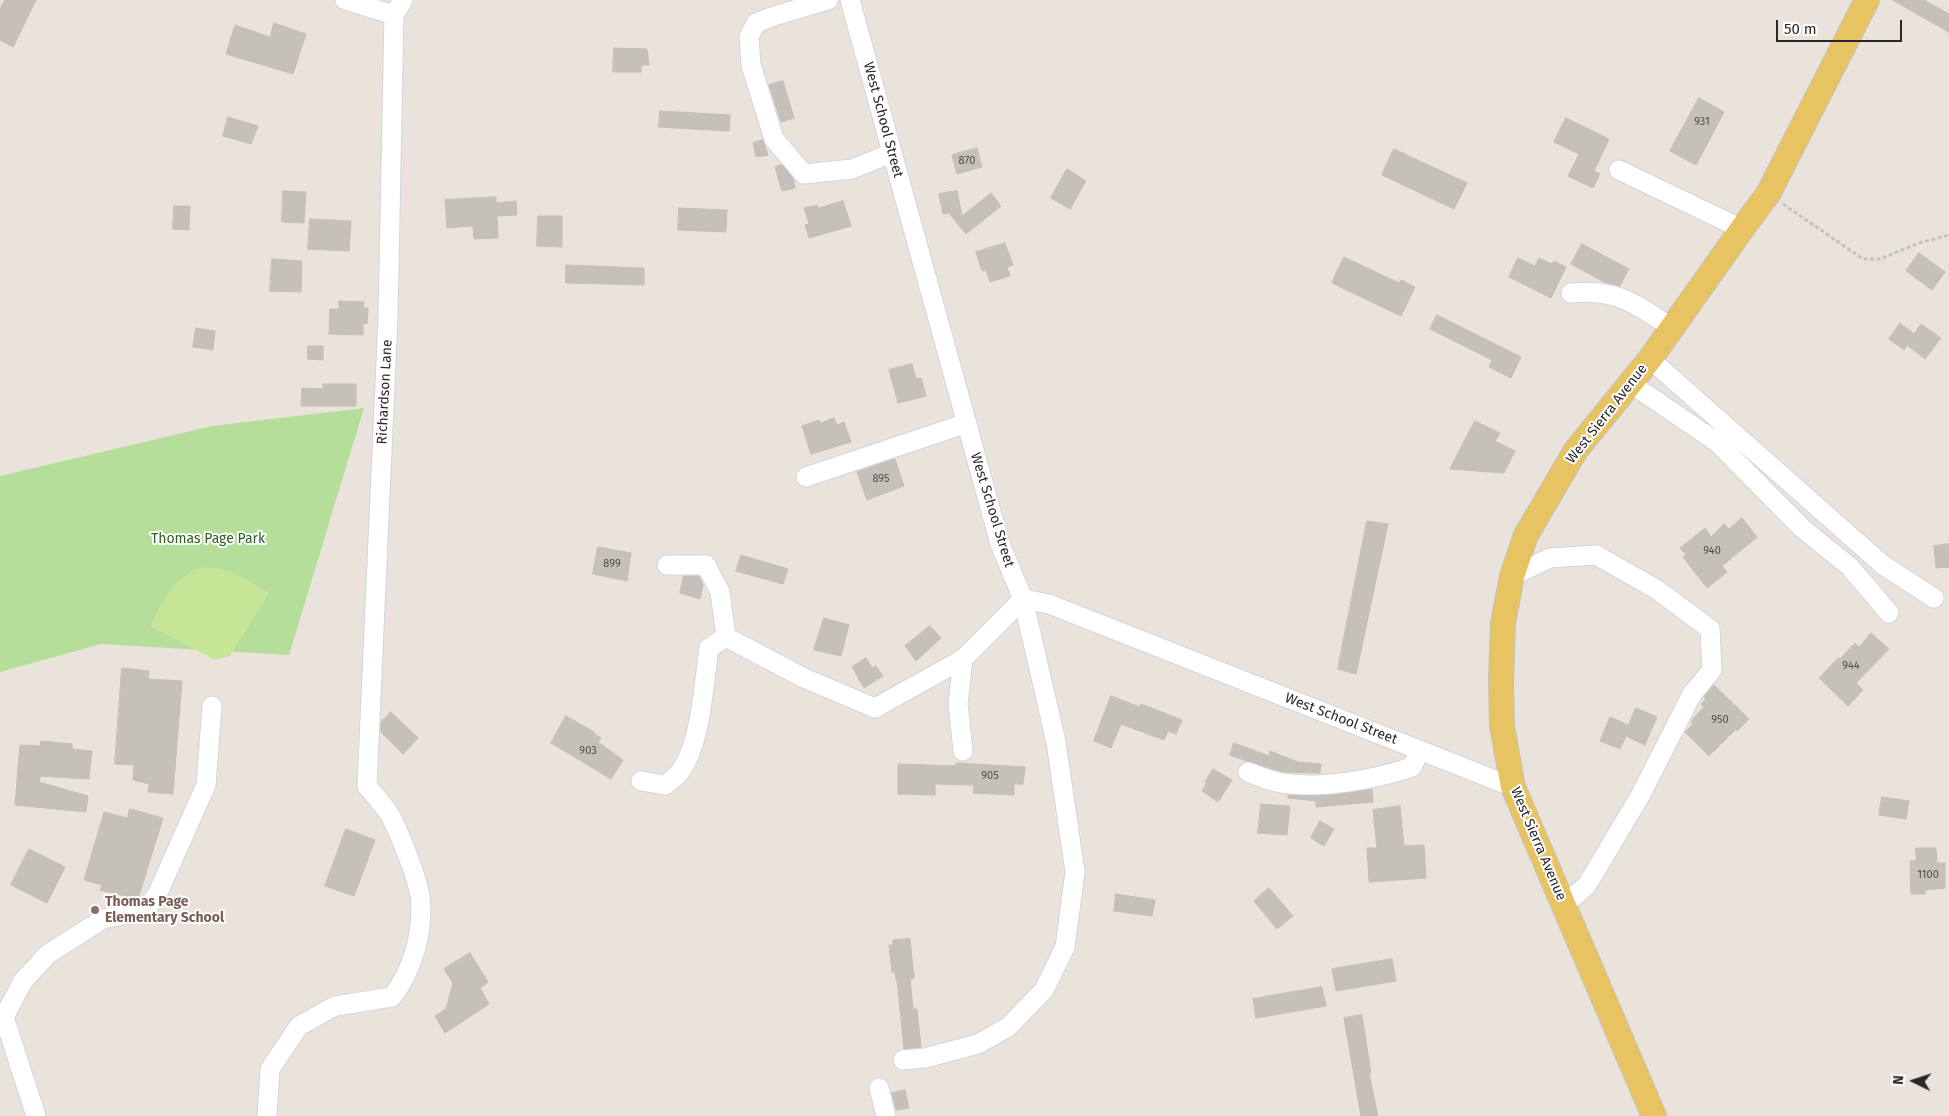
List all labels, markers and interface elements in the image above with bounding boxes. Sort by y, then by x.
scale bar [1779,10,1905,42]
text: 50 m [1784,20,1817,38]
street label: West School Street [859,60,907,180]
house number: 931 [1694,115,1710,129]
house number: 870 [959,154,975,168]
street label: Richardson Lane [374,339,396,445]
street label: West Sierra Avenue [1563,361,1651,467]
street label: West School Street [967,451,1017,569]
house number: 895 [872,472,890,486]
park label: Thomas Page Park [151,531,265,547]
house number: 940 [1703,544,1721,558]
house number: 899 [603,557,621,571]
house number: 944 [1842,659,1860,673]
street label: West School Street [1282,690,1400,748]
house number: 950 [1711,713,1729,727]
house number: 903 [579,744,597,758]
house number: 905 [981,769,999,783]
street label: West Sierra Avenue [1506,785,1570,903]
house number: 1100 [1917,868,1939,882]
place label: Thomas Page Elementary School [105,894,224,926]
marker: Thomas Page Elementary School [89,904,101,916]
north arrow [1889,1056,1939,1106]
text: N [1890,1075,1907,1085]

